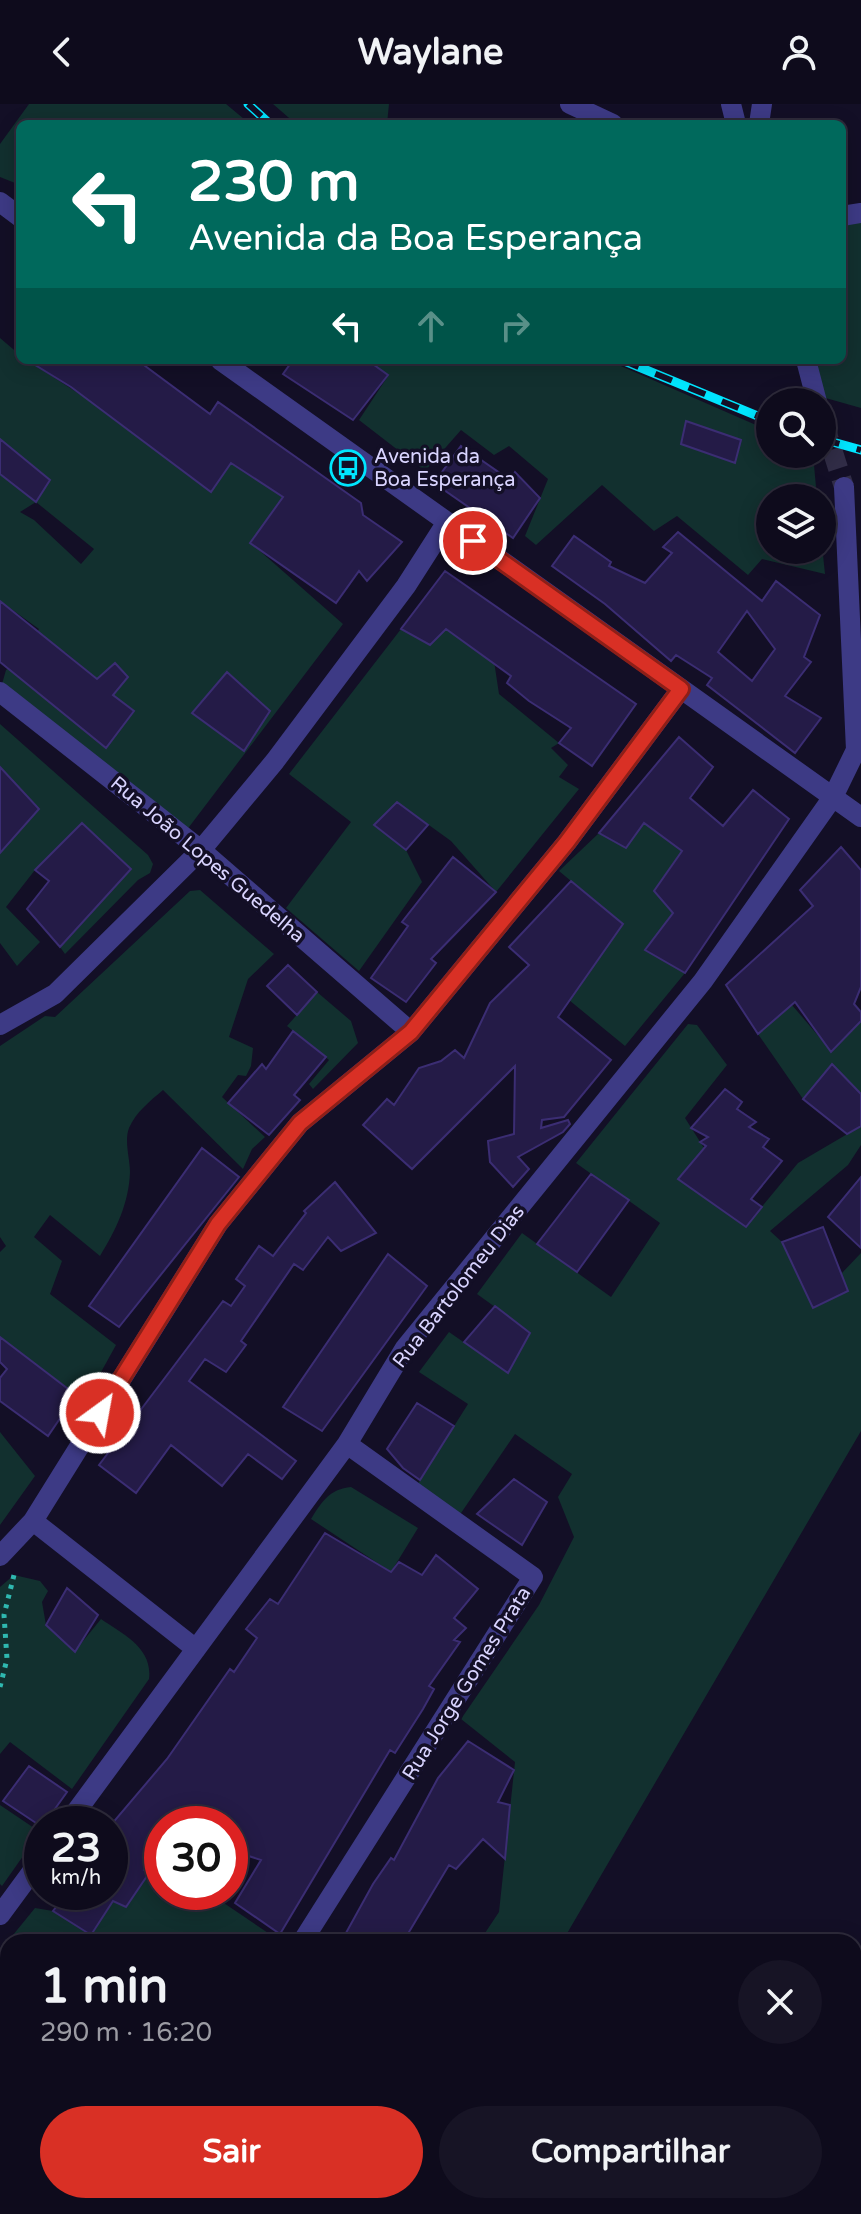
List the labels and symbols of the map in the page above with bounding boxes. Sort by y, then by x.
place label: Avenida da Boa Esperança [374,445,516,492]
bus stop icon: Avenida da Boa Esperança [329,449,367,487]
pin [439,507,507,575]
street label: Rua João Lopes Guedelha [105,771,309,948]
street label: Rua Bartolomeu Dias [388,1200,530,1373]
position arrow [58,1371,142,1455]
street label: Rua Jorge Gomes Prata [397,1582,536,1785]
speed limit sign: 30 [144,1806,248,1910]

